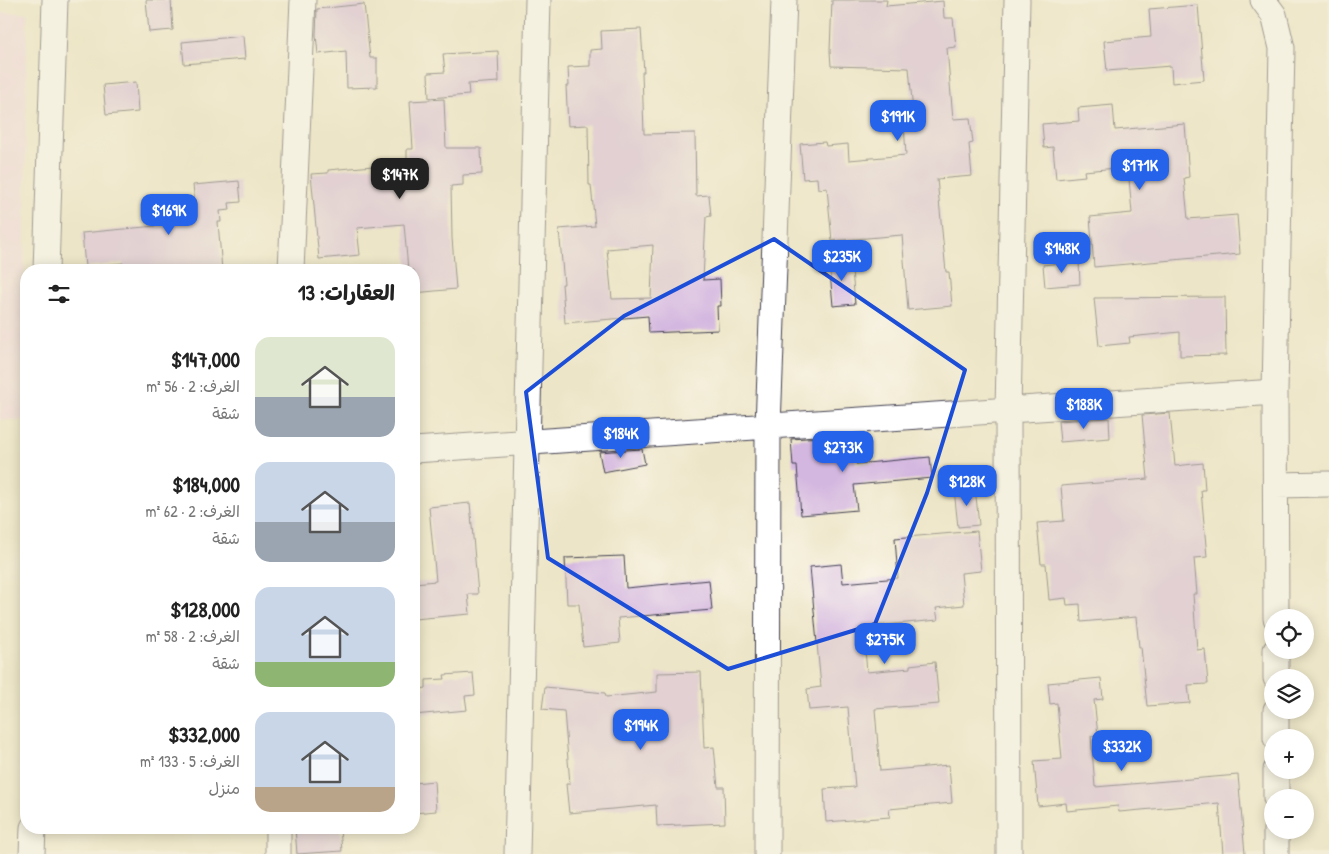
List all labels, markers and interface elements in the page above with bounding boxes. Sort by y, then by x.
pin: $191K [863,100,933,142]
text: $191K [881,105,915,127]
pin: $171K [1105,148,1175,191]
text: $171K [1122,154,1158,176]
pin: $147K [365,158,435,200]
text: $147K [382,163,418,185]
pin: $169K [134,194,204,236]
text: $169K [152,199,186,221]
pin: $148K [1027,232,1097,274]
text: $148K [1044,237,1080,259]
pin: $235K [807,240,877,282]
text: $235K [823,245,861,267]
text: العقارات: 13 [298,278,395,307]
icon: filters [45,280,73,308]
text: $147,000 [171,345,240,374]
icon: home [295,357,355,417]
text: الغرف: 2 · 56 m² [146,375,240,397]
pin: $188K [1049,388,1119,430]
text: $188K [1066,393,1102,415]
text: شقة [212,402,240,424]
pin: $184K [586,416,656,459]
text: $184K [603,422,639,444]
pin: $273K [808,430,878,473]
text: $273K [823,436,863,458]
pin: $128K [932,464,1002,507]
text: $184,000 [172,470,240,499]
text: $128K [949,470,985,492]
icon: home [295,482,355,542]
text: الغرف: 2 · 62 m² [146,500,240,522]
text: شقة [212,527,240,549]
text: $128,000 [170,595,240,624]
icon: home [295,607,355,667]
map controls [1264,609,1314,839]
button: locate [1264,609,1314,659]
pin: $275K [850,622,920,665]
text: الغرف: 2 · 58 m² [146,625,240,647]
text: $275K [866,628,904,650]
text: شقة [212,652,240,674]
button: layers [1264,669,1314,719]
pin: $194K [606,708,676,751]
text: $194K [624,714,658,736]
text: $332,000 [168,720,240,749]
button: + [1264,729,1314,779]
pin: $332K [1087,730,1157,772]
icon: home [295,732,355,792]
text: $332K [1103,735,1141,757]
text: الغرف: 5 · 133 m² [140,750,240,772]
text: منزل [208,777,240,799]
button: − [1264,789,1314,839]

